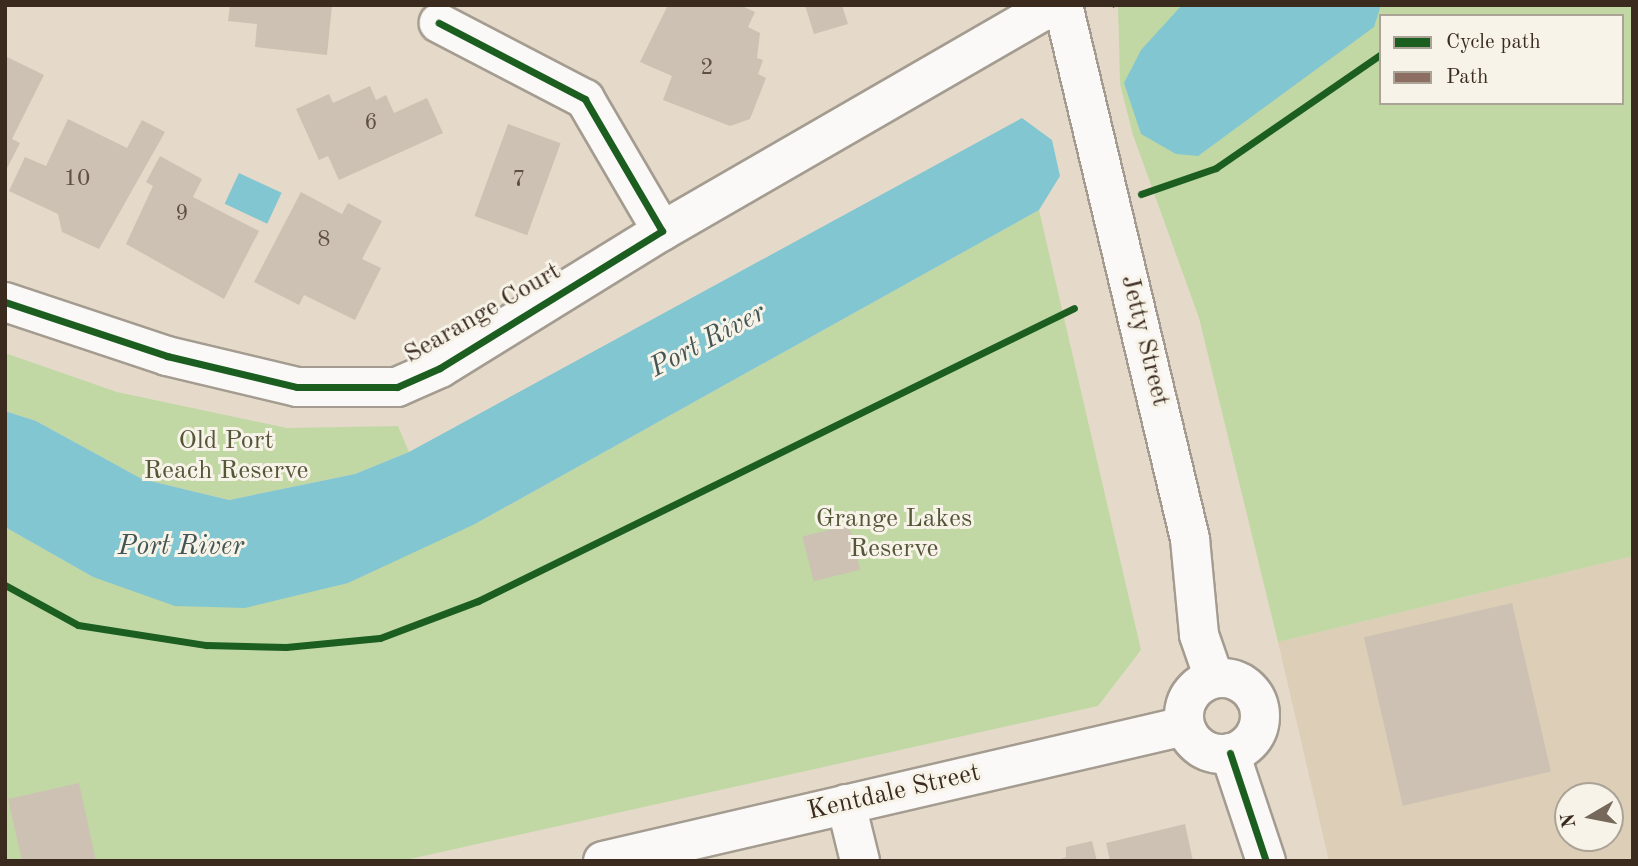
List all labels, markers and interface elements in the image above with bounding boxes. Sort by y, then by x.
legend [1379,14,1624,105]
text: Cycle path [1446,32,1541,53]
house number: 2 [700,54,714,82]
text: Path [1446,67,1489,88]
house number: 6 [364,109,378,137]
house number: 10 [64,165,90,193]
house number: 7 [512,166,526,194]
house number: 9 [175,200,189,228]
house number: 8 [317,226,331,254]
street label: Searange Court [399,257,567,371]
street label: Jetty Street [1113,272,1175,410]
water label: Port River [644,297,772,385]
park label: Old Port Reach Reserve [143,426,309,488]
park label: Grange Lakes Reserve [816,504,972,566]
water label: Port River [118,530,244,564]
street label: Kentdale Street [805,758,983,828]
north arrow [1554,782,1624,852]
text: N [1559,812,1580,829]

